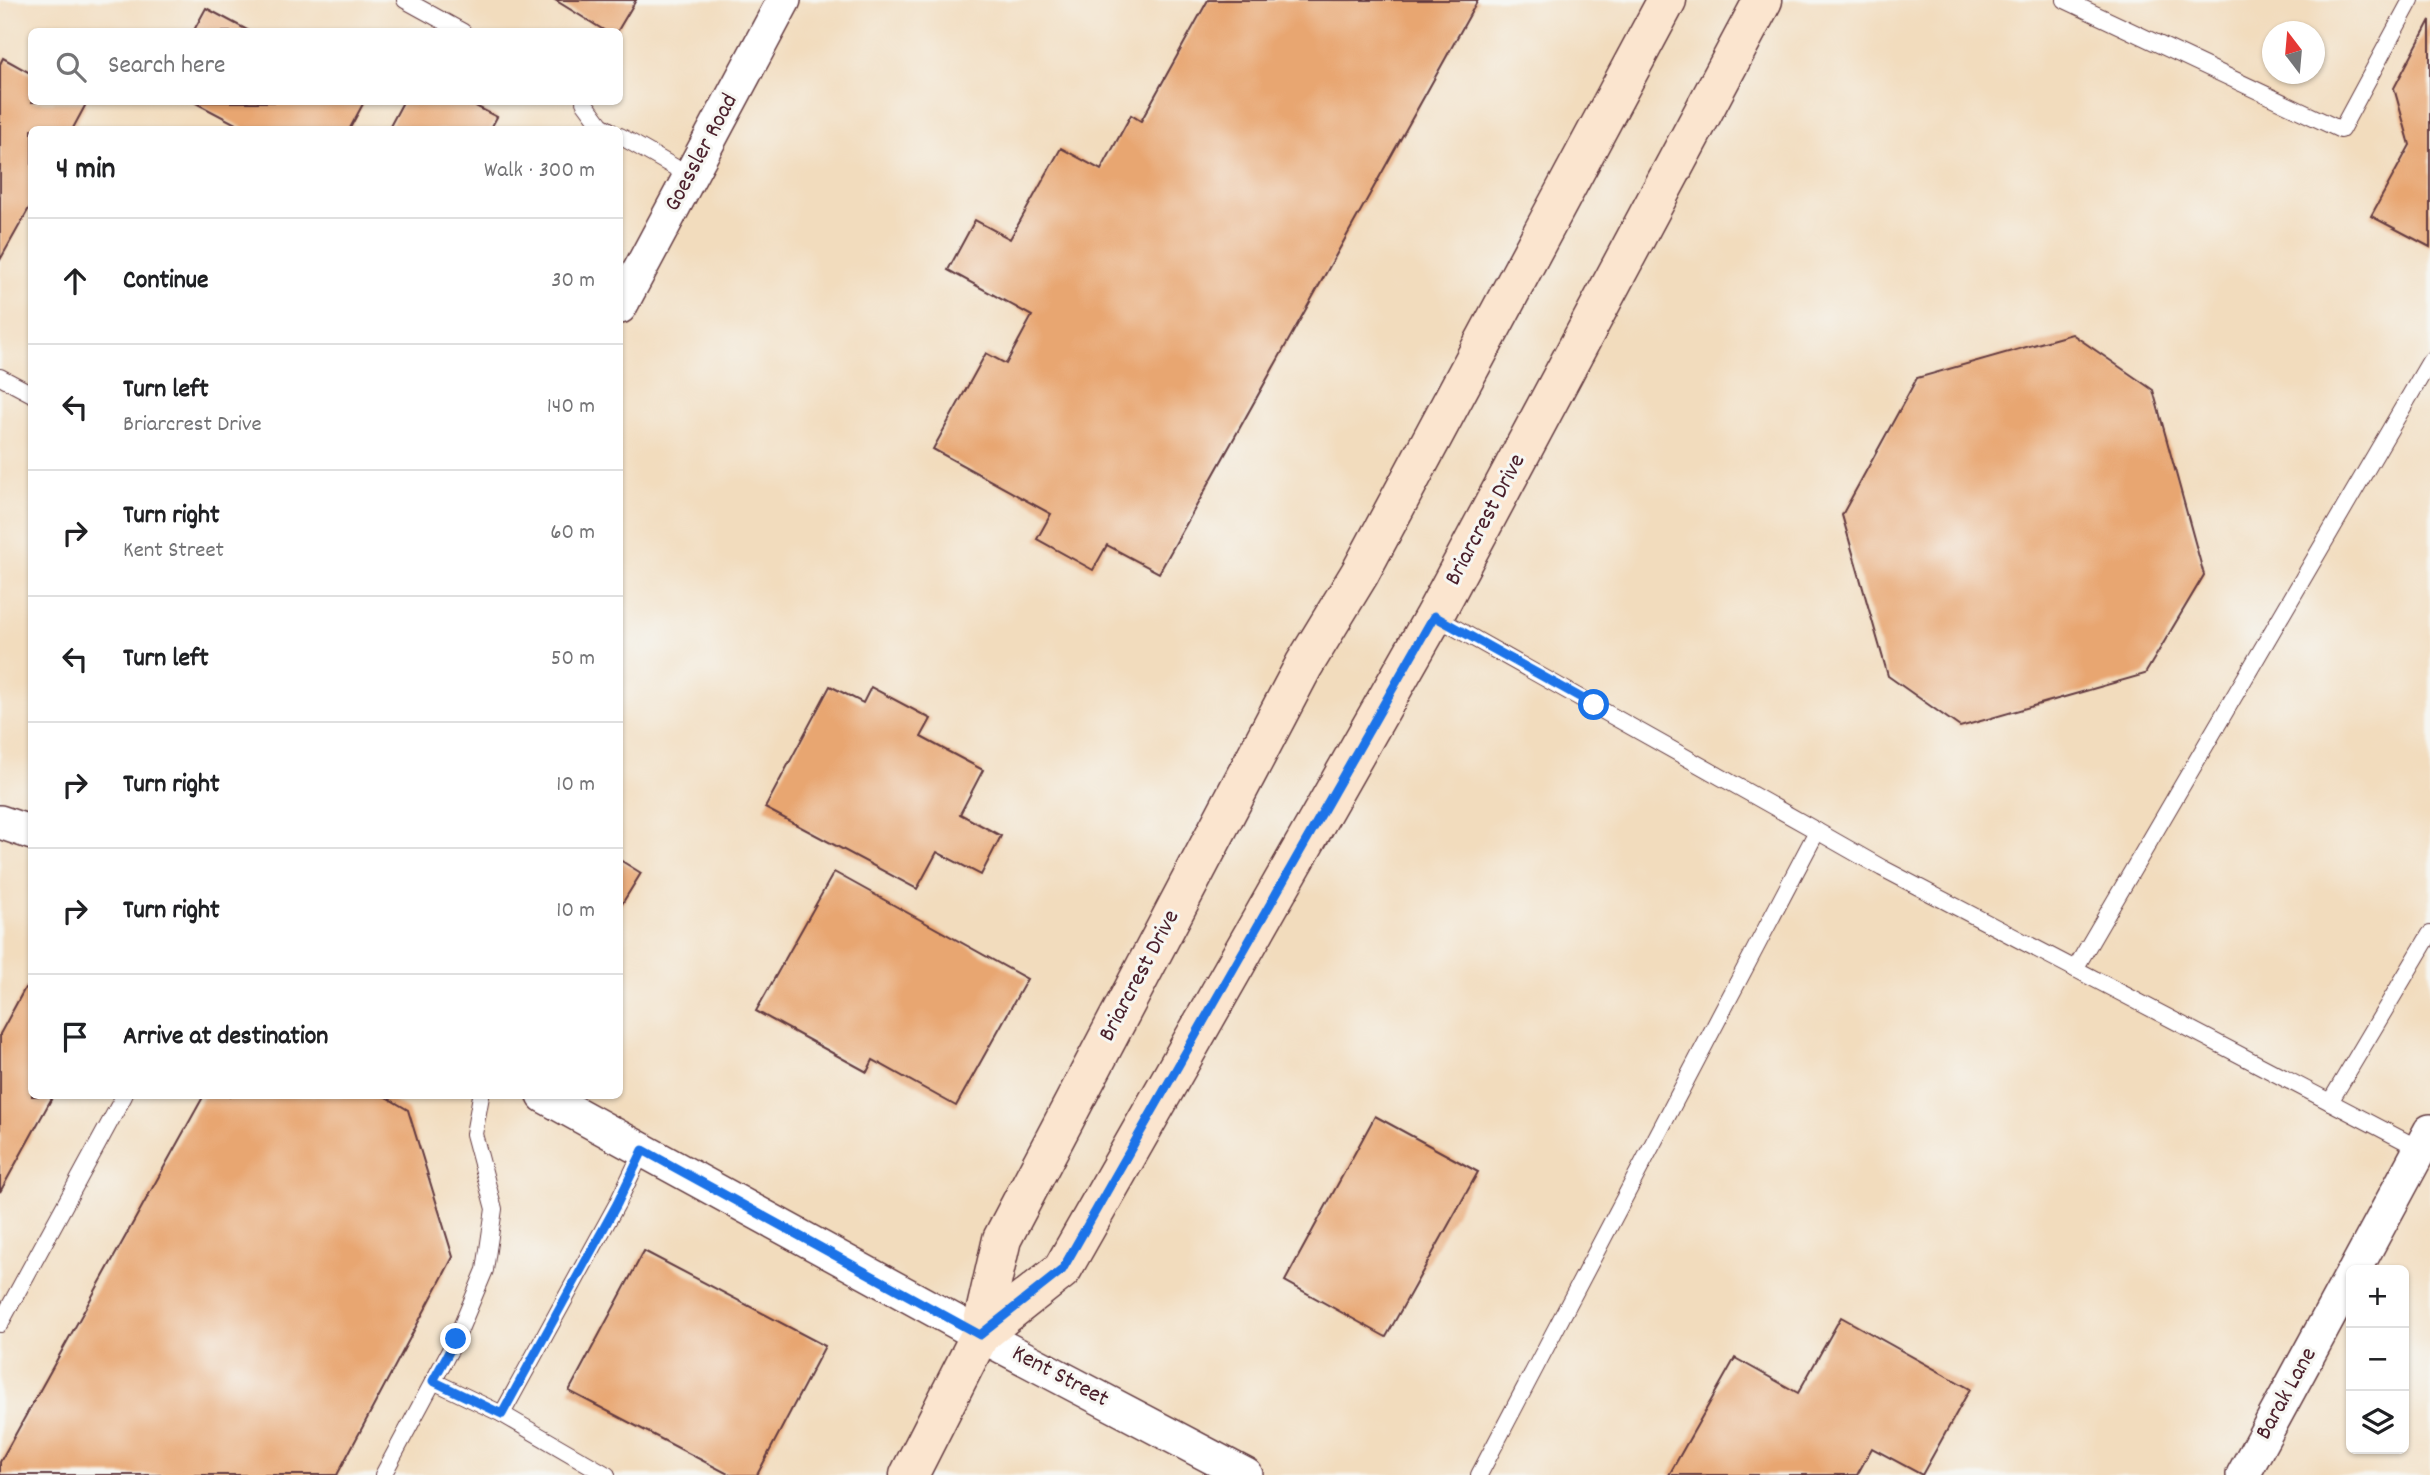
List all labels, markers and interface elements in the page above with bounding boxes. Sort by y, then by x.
north arrow [2262,21,2325,84]
search box [28,28,623,105]
icon: search [52,48,90,86]
text: Search here [108,48,226,85]
street label: Goessler Road [657,88,747,218]
text: 4 min [56,150,115,193]
text: Walk · 300 m [484,155,595,188]
icon: ahead [56,262,94,300]
text: Continue [123,263,208,300]
text: 30 m [551,265,595,298]
text: Turn left [123,372,209,409]
icon: left [56,388,94,426]
text: 140 m [547,391,595,424]
text: Briarcrest Drive [123,409,262,442]
street label: Briarcrest Drive [1437,448,1535,592]
text: Turn right [123,498,220,535]
icon: right [56,514,94,552]
text: 60 m [550,517,595,550]
text: Kent Street [123,535,224,568]
icon: left [56,640,94,678]
text: Turn left [123,641,209,678]
text: 50 m [551,643,595,676]
route start [1578,689,1609,720]
icon: right [56,766,94,804]
text: Turn right [123,767,220,804]
text: 10 m [556,769,595,802]
icon: right [56,892,94,930]
text: Turn right [123,893,220,930]
text: 10 m [556,895,595,928]
street label: Briarcrest Drive [1091,904,1189,1048]
icon: arrive [56,1018,94,1056]
text: Arrive at destination [123,1019,328,1056]
map controls [2346,1265,2409,1454]
button: + [2346,1265,2409,1328]
route end [440,1323,471,1354]
button: − [2346,1328,2409,1391]
street label: Kent Street [1005,1337,1115,1417]
street label: Barak Lane [2248,1342,2326,1446]
button: layers [2346,1391,2409,1454]

